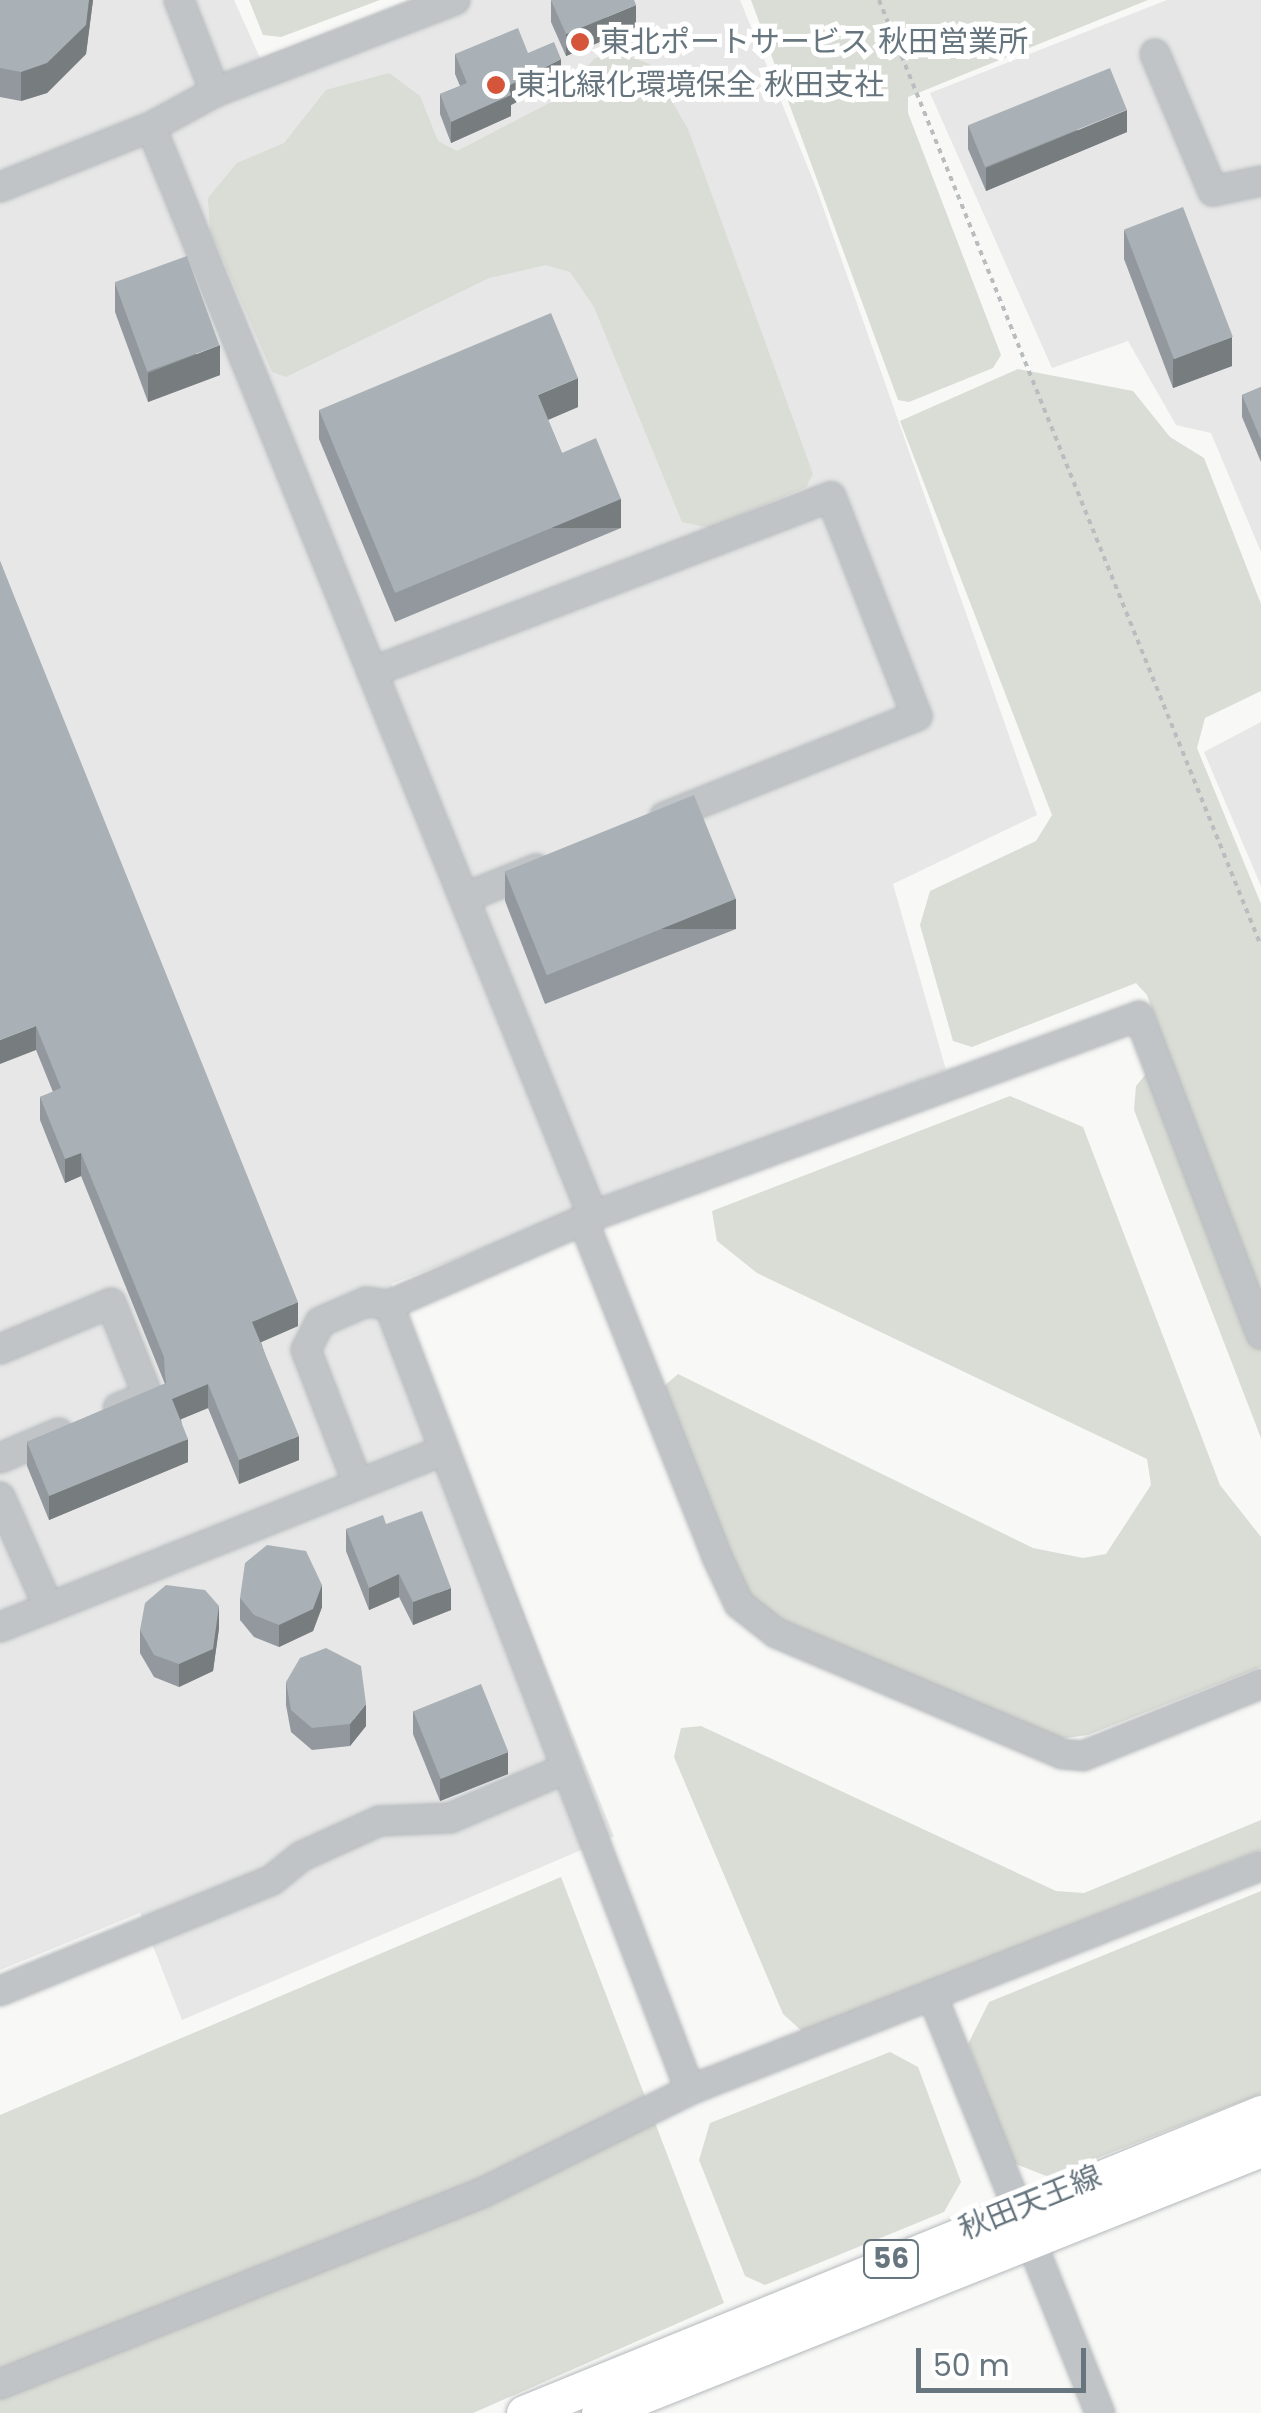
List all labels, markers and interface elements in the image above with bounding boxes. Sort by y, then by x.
place label: 東北ポートサービス 秋田営業所 [600,24,1028,60]
marker: 東北ポートサービス 秋田営業所 [569,31,591,53]
place label: 東北緑化環境保全 秋田支社 [516,67,884,103]
marker: 東北緑化環境保全 秋田支社 [485,74,507,96]
street label: 秋田天王線 [954,2158,1106,2248]
road number: 56 [861,2236,921,2282]
scale bar [921,2328,1091,2390]
text: 50 m [933,2344,1010,2387]

